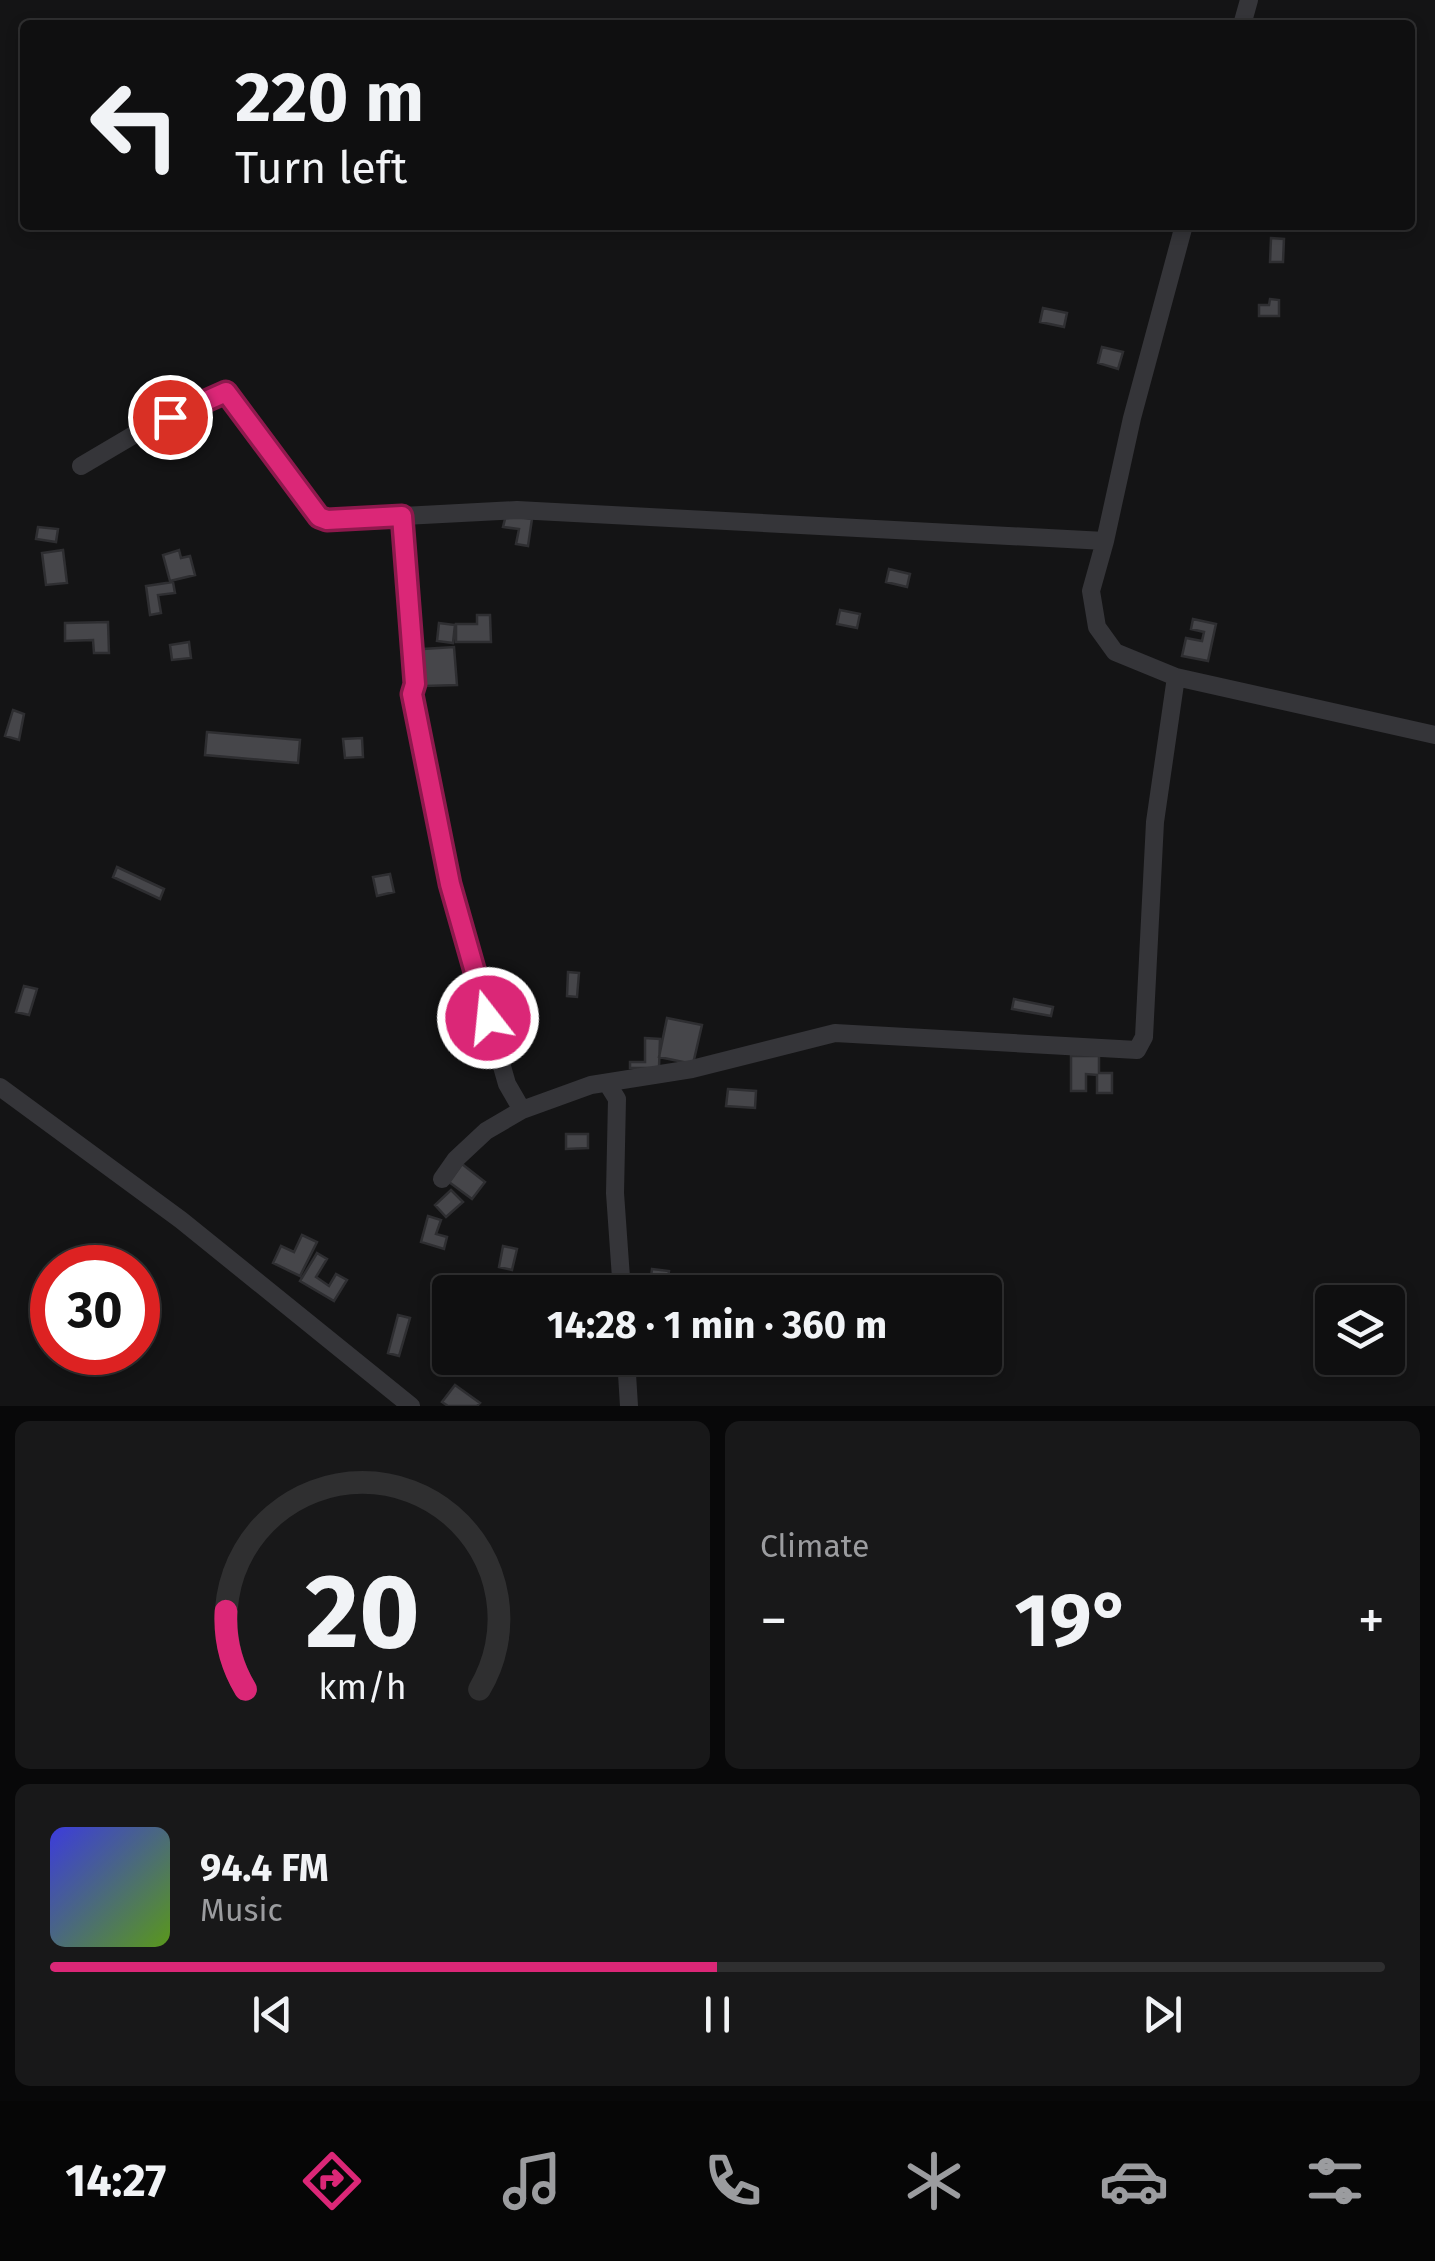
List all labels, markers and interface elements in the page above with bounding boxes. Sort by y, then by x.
text: 220 m [235,56,424,140]
icon: left [70,60,200,190]
text: Turn left [235,141,407,195]
pin [128,375,213,460]
icon: arrive [143,390,198,445]
position arrow [436,966,540,1070]
speed limit sign: 30 [30,1245,160,1375]
map controls [1315,1285,1405,1375]
button: layers [1315,1285,1405,1375]
text: 14:28 · 1 min · 360 m [547,1302,887,1348]
text: Climate [760,1527,869,1565]
text: 20 [305,1550,420,1675]
text: 19° [1015,1576,1130,1666]
text: − [760,1588,788,1654]
text: + [1358,1588,1385,1654]
text: km/h [318,1666,407,1708]
text: 94.4 FM [200,1845,329,1891]
text: Music [200,1891,283,1929]
icon: previous [245,1987,300,2042]
icon: pause [690,1987,745,2042]
icon: next [1135,1987,1190,2042]
icon: directions [297,2146,367,2216]
icon: music [497,2146,567,2216]
icon: phone [698,2146,768,2216]
icon: climate [899,2146,969,2216]
icon: car [1099,2146,1169,2216]
icon: filters [1300,2146,1370,2216]
text: 14:27 [65,2154,166,2208]

